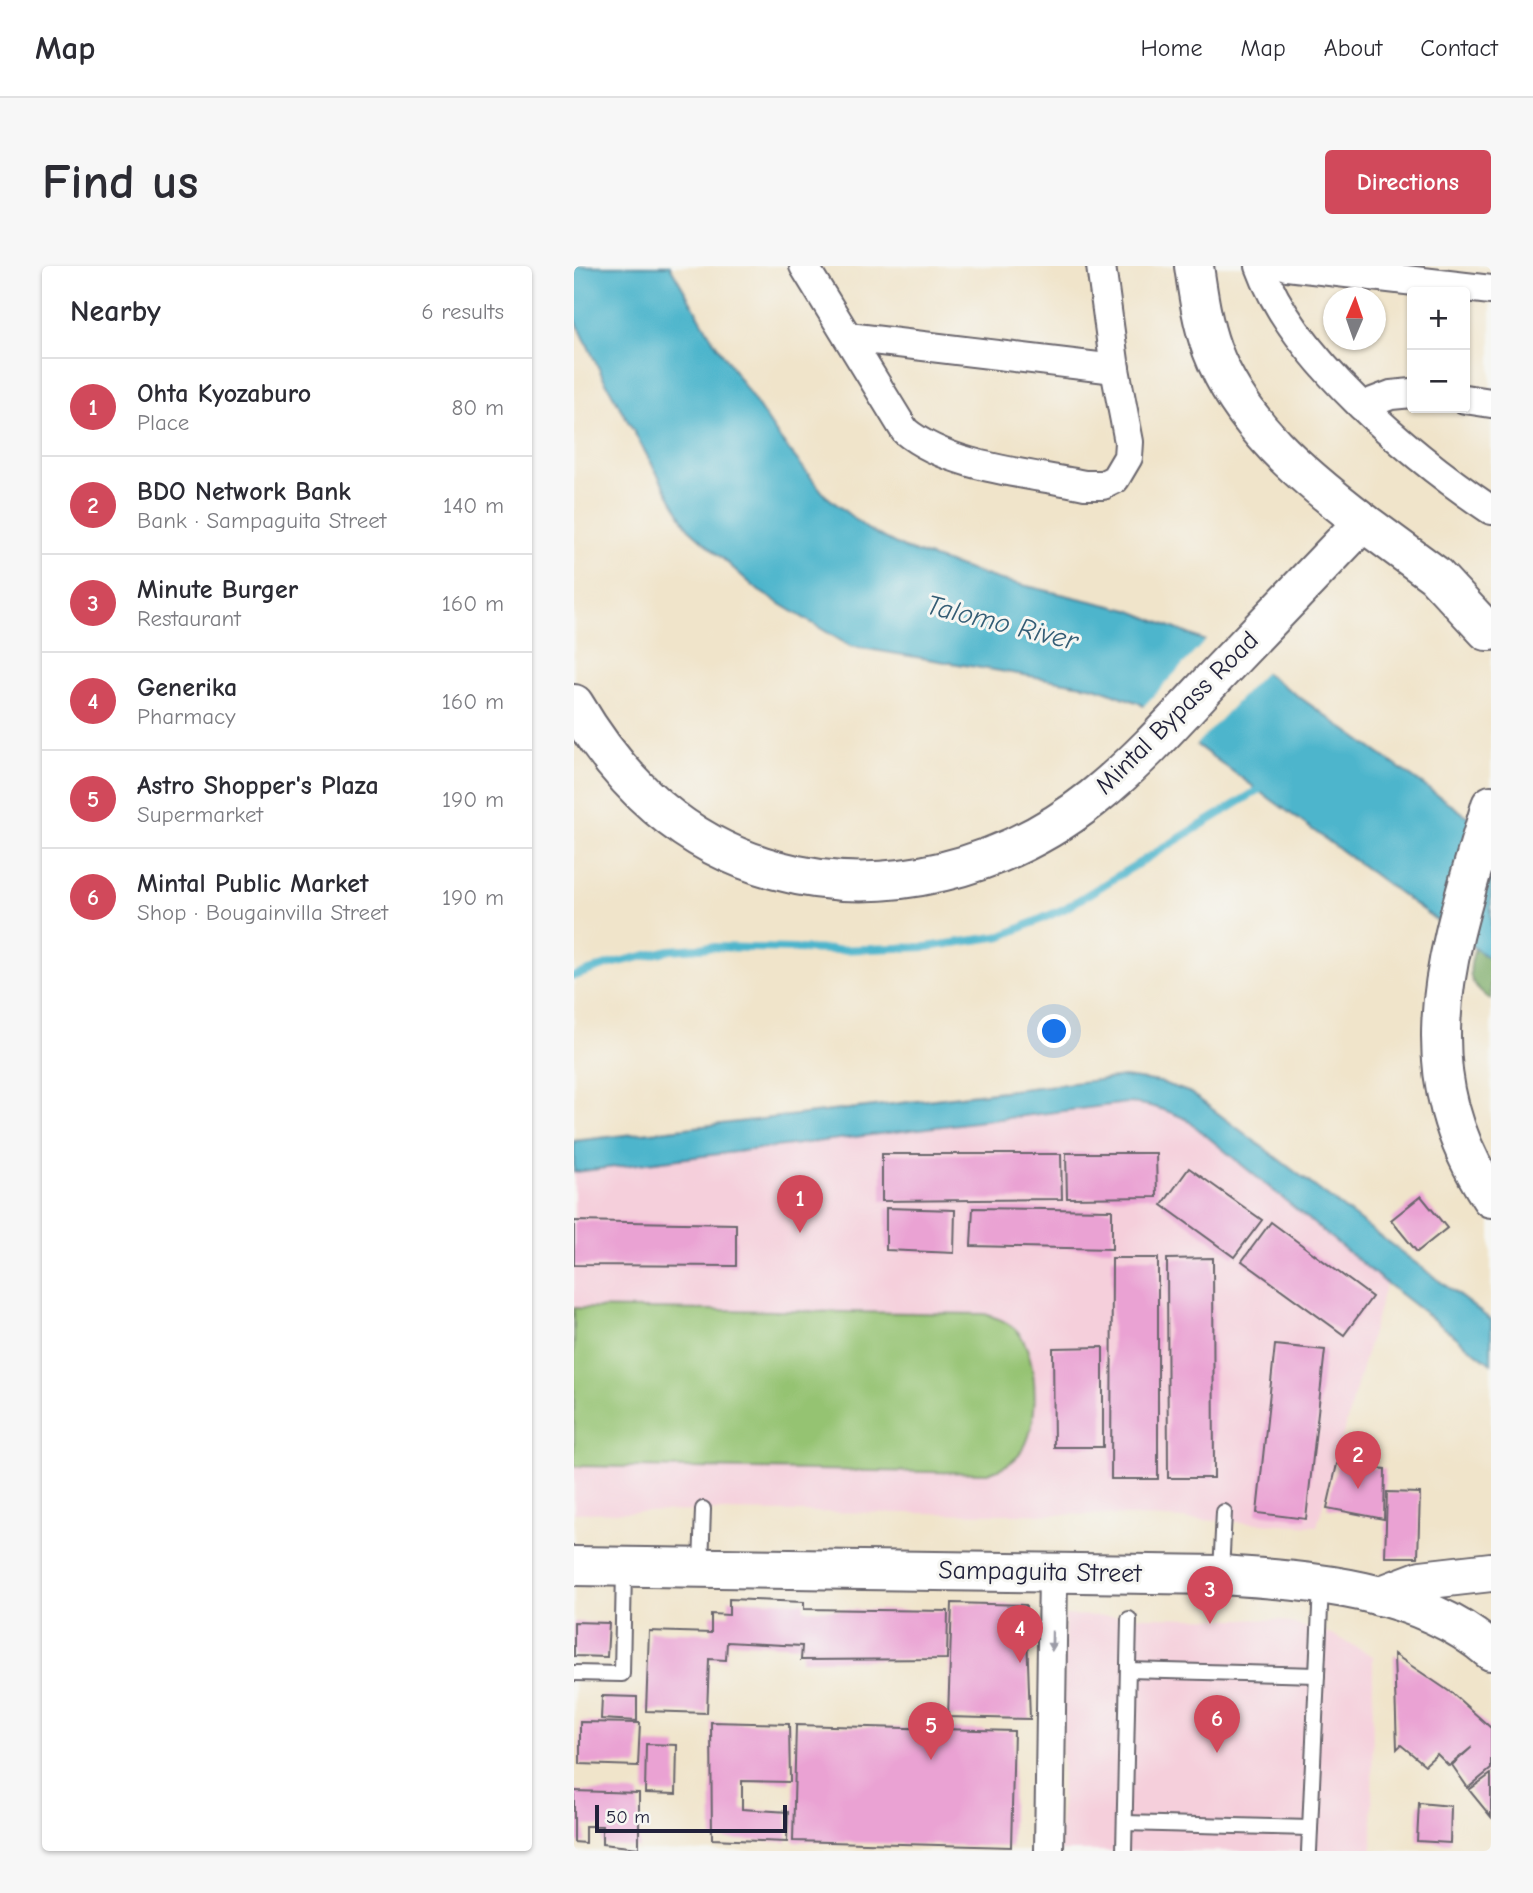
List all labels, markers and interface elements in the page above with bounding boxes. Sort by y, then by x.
text: Map [35,29,96,67]
text: Home [1141,34,1202,62]
text: Map [1240,34,1286,62]
text: About [1324,34,1382,62]
text: Contact [1420,34,1498,62]
button: Directions [1325,150,1491,214]
text: Find us [42,154,198,210]
north arrow [1323,287,1386,350]
map controls [1407,287,1470,413]
button: + [1407,287,1470,350]
text: Nearby [70,294,161,329]
text: 6 results [421,298,504,325]
button: − [1407,350,1470,413]
text: Ohta Kyozaburo [137,379,311,409]
text: 1 [88,394,98,421]
text: 80 m [451,394,504,421]
text: Place [137,409,189,436]
text: BDO Network Bank [137,477,351,507]
text: 2 [87,492,99,519]
text: 140 m [443,492,504,519]
text: Bank · Sampaguita Street [137,507,386,534]
text: Minute Burger [137,575,298,605]
water label: Talomo River [923,589,1083,658]
text: 3 [87,590,99,617]
text: 160 m [442,590,504,617]
text: Restaurant [137,605,241,632]
street label: Mintal Bypass Road [1089,625,1265,801]
text: Generika [137,673,237,703]
text: 4 [88,688,98,715]
text: 160 m [442,688,504,715]
text: Pharmacy [137,703,235,730]
text: Astro Shopper's Plaza [137,771,379,801]
text: 5 [87,786,99,813]
text: 190 m [442,786,504,813]
text: Supermarket [137,801,263,828]
text: Mintal Public Market [137,869,369,899]
text: 6 [87,884,99,911]
text: 190 m [442,884,504,911]
text: Shop · Bougainvilla Street [137,899,388,926]
your location [1037,1014,1071,1048]
pin: 1 [777,1175,823,1233]
pin: 2 [1335,1431,1381,1489]
street label: Sampaguita Street [938,1555,1143,1589]
pin: 3 [1187,1566,1233,1624]
pin: 4 [997,1605,1043,1663]
one-way arrow [1046,1630,1058,1652]
pin: 6 [1194,1695,1240,1753]
pin: 5 [908,1702,954,1760]
scale bar [595,1802,788,1834]
text: 50 m [606,1806,650,1828]

